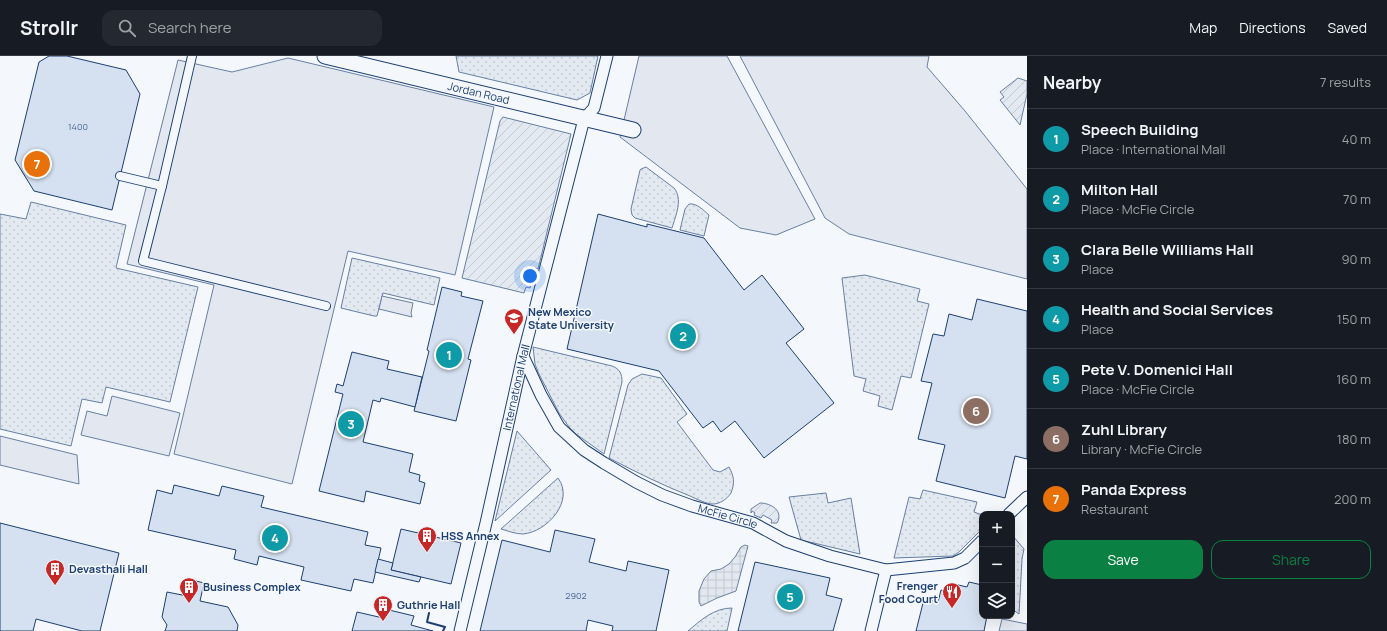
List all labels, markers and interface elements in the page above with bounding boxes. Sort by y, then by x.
search box [102,10,382,46]
text: Strollr [20,15,78,41]
icon: search [116,17,138,39]
text: Search here [148,17,231,38]
text: Map [1189,18,1217,37]
text: Directions [1239,18,1306,37]
text: Saved [1328,18,1367,37]
text: Nearby [1043,71,1101,94]
text: 7 results [1320,73,1371,91]
street label: Jordan Road [446,78,511,107]
text: Speech Building [1081,119,1199,140]
house number: 1400 [68,120,88,133]
text: 1 [1053,130,1059,148]
text: 40 m [1342,130,1371,148]
text: Place · International Mall [1081,140,1226,158]
pin: 7 [24,149,50,179]
text: Milton Hall [1081,179,1158,200]
text: 2 [1052,190,1060,208]
text: 70 m [1343,190,1371,208]
text: Place · McFie Circle [1081,200,1194,218]
text: Clara Belle Williams Hall [1081,239,1254,260]
text: 3 [1052,250,1060,268]
text: 90 m [1341,250,1371,268]
text: Place [1081,260,1114,278]
your location [520,266,540,286]
text: Health and Social Services [1081,299,1273,320]
place label: New Mexico State University [528,304,615,332]
school or university icon: New Mexico State University [503,307,525,335]
text: 4 [1052,310,1060,328]
text: 150 m [1337,310,1371,328]
text: Place [1081,320,1114,338]
pin: 2 [670,321,696,351]
pin: 1 [436,340,462,370]
street label: International Mall [499,343,533,432]
text: Pete V. Domenici Hall [1081,359,1233,380]
text: 5 [1052,370,1060,388]
text: 160 m [1336,370,1371,388]
text: Place · McFie Circle [1081,380,1194,398]
pin: 6 [963,396,989,426]
pin: 3 [338,409,364,439]
text: Zuhl Library [1081,419,1167,440]
text: 6 [1052,430,1060,448]
text: 180 m [1337,430,1371,448]
text: Library · McFie Circle [1081,440,1202,458]
text: Panda Express [1081,479,1187,500]
text: 7 [1053,490,1059,508]
text: 200 m [1334,490,1371,508]
street label: McFie Circle [696,500,761,532]
text: Restaurant [1081,500,1148,518]
map controls [979,511,1015,619]
button: + [979,511,1015,547]
pin: 4 [262,523,288,553]
building icon: HSS Annex [416,525,438,553]
place label: HSS Annex [441,528,499,543]
button: Save [1043,540,1203,579]
button: Share [1211,540,1371,579]
button: − [979,547,1015,583]
building icon: Devasthali Hall [44,558,66,586]
place label: Devasthali Hall [69,561,148,576]
building icon: Business Complex [178,576,200,604]
place label: Frenger Food Court [879,578,939,606]
place label: Business Complex [203,579,301,594]
restaurant icon: Frenger Food Court [941,581,963,609]
pin: 5 [777,582,803,612]
button: layers [979,583,1015,619]
house number: 2902 [565,589,587,602]
building icon: Guthrie Hall [372,594,394,622]
place label: Guthrie Hall [397,597,460,612]

